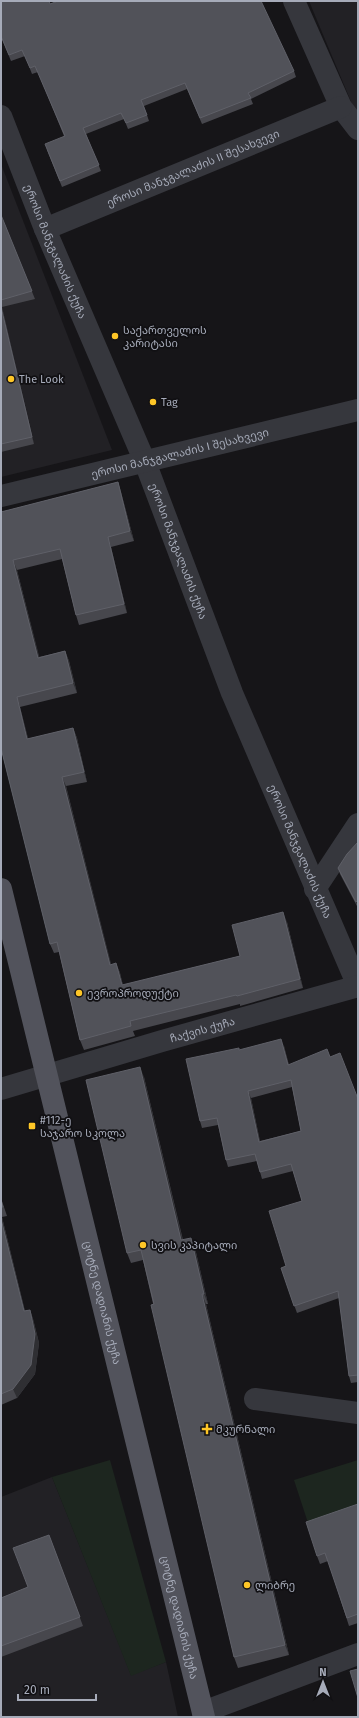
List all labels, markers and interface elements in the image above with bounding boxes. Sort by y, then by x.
street label: ეროსი მანჯგალაძის II შესახვევი [105,127,281,210]
street label: ეროსი მანჯგალაძის ქუჩა [21,183,89,321]
place label: საქართველოს კარიტასი [123,324,207,350]
marker: საქართველოს კარიტასი [110,331,120,341]
place label: The Look [19,373,64,386]
marker: The Look [6,374,16,384]
place label: Tag [161,396,178,409]
marker: Tag [148,397,158,407]
street label: ეროსი მანჯგალაძის I შესახვევი [90,426,270,481]
street label: ეროსი მანჯგალაძის ქუჩა [147,481,210,621]
street label: ეროსი მანჯგალაძის ქუჩა [265,783,334,920]
place label: ევროპროდუქტი [87,987,179,1000]
marker: ევროპროდუქტი [74,988,84,998]
street label: ჩაქვის ქუჩა [169,1015,236,1045]
place label: #112-ე საჯარო სკოლა [40,1114,125,1140]
marker: #112-ე საჯარო სკოლა [27,1121,37,1131]
place label: სვის კაპიტალი [151,1239,237,1252]
street label: ცოტნე დადიანის ქუჩა [81,1240,123,1366]
marker: სვის კაპიტალი [138,1240,148,1250]
marker: მკურნალი [201,1423,213,1435]
place label: მკურნალი [216,1423,275,1436]
street label: ცოტნე დადიანის ქუჩა [158,1555,200,1681]
place label: ლიბრე [255,1579,295,1592]
marker: ლიბრე [242,1580,252,1590]
north arrow [303,1662,343,1702]
text: N [319,1666,327,1679]
scale bar [18,1676,96,1702]
text: 20 m [24,1683,50,1697]

